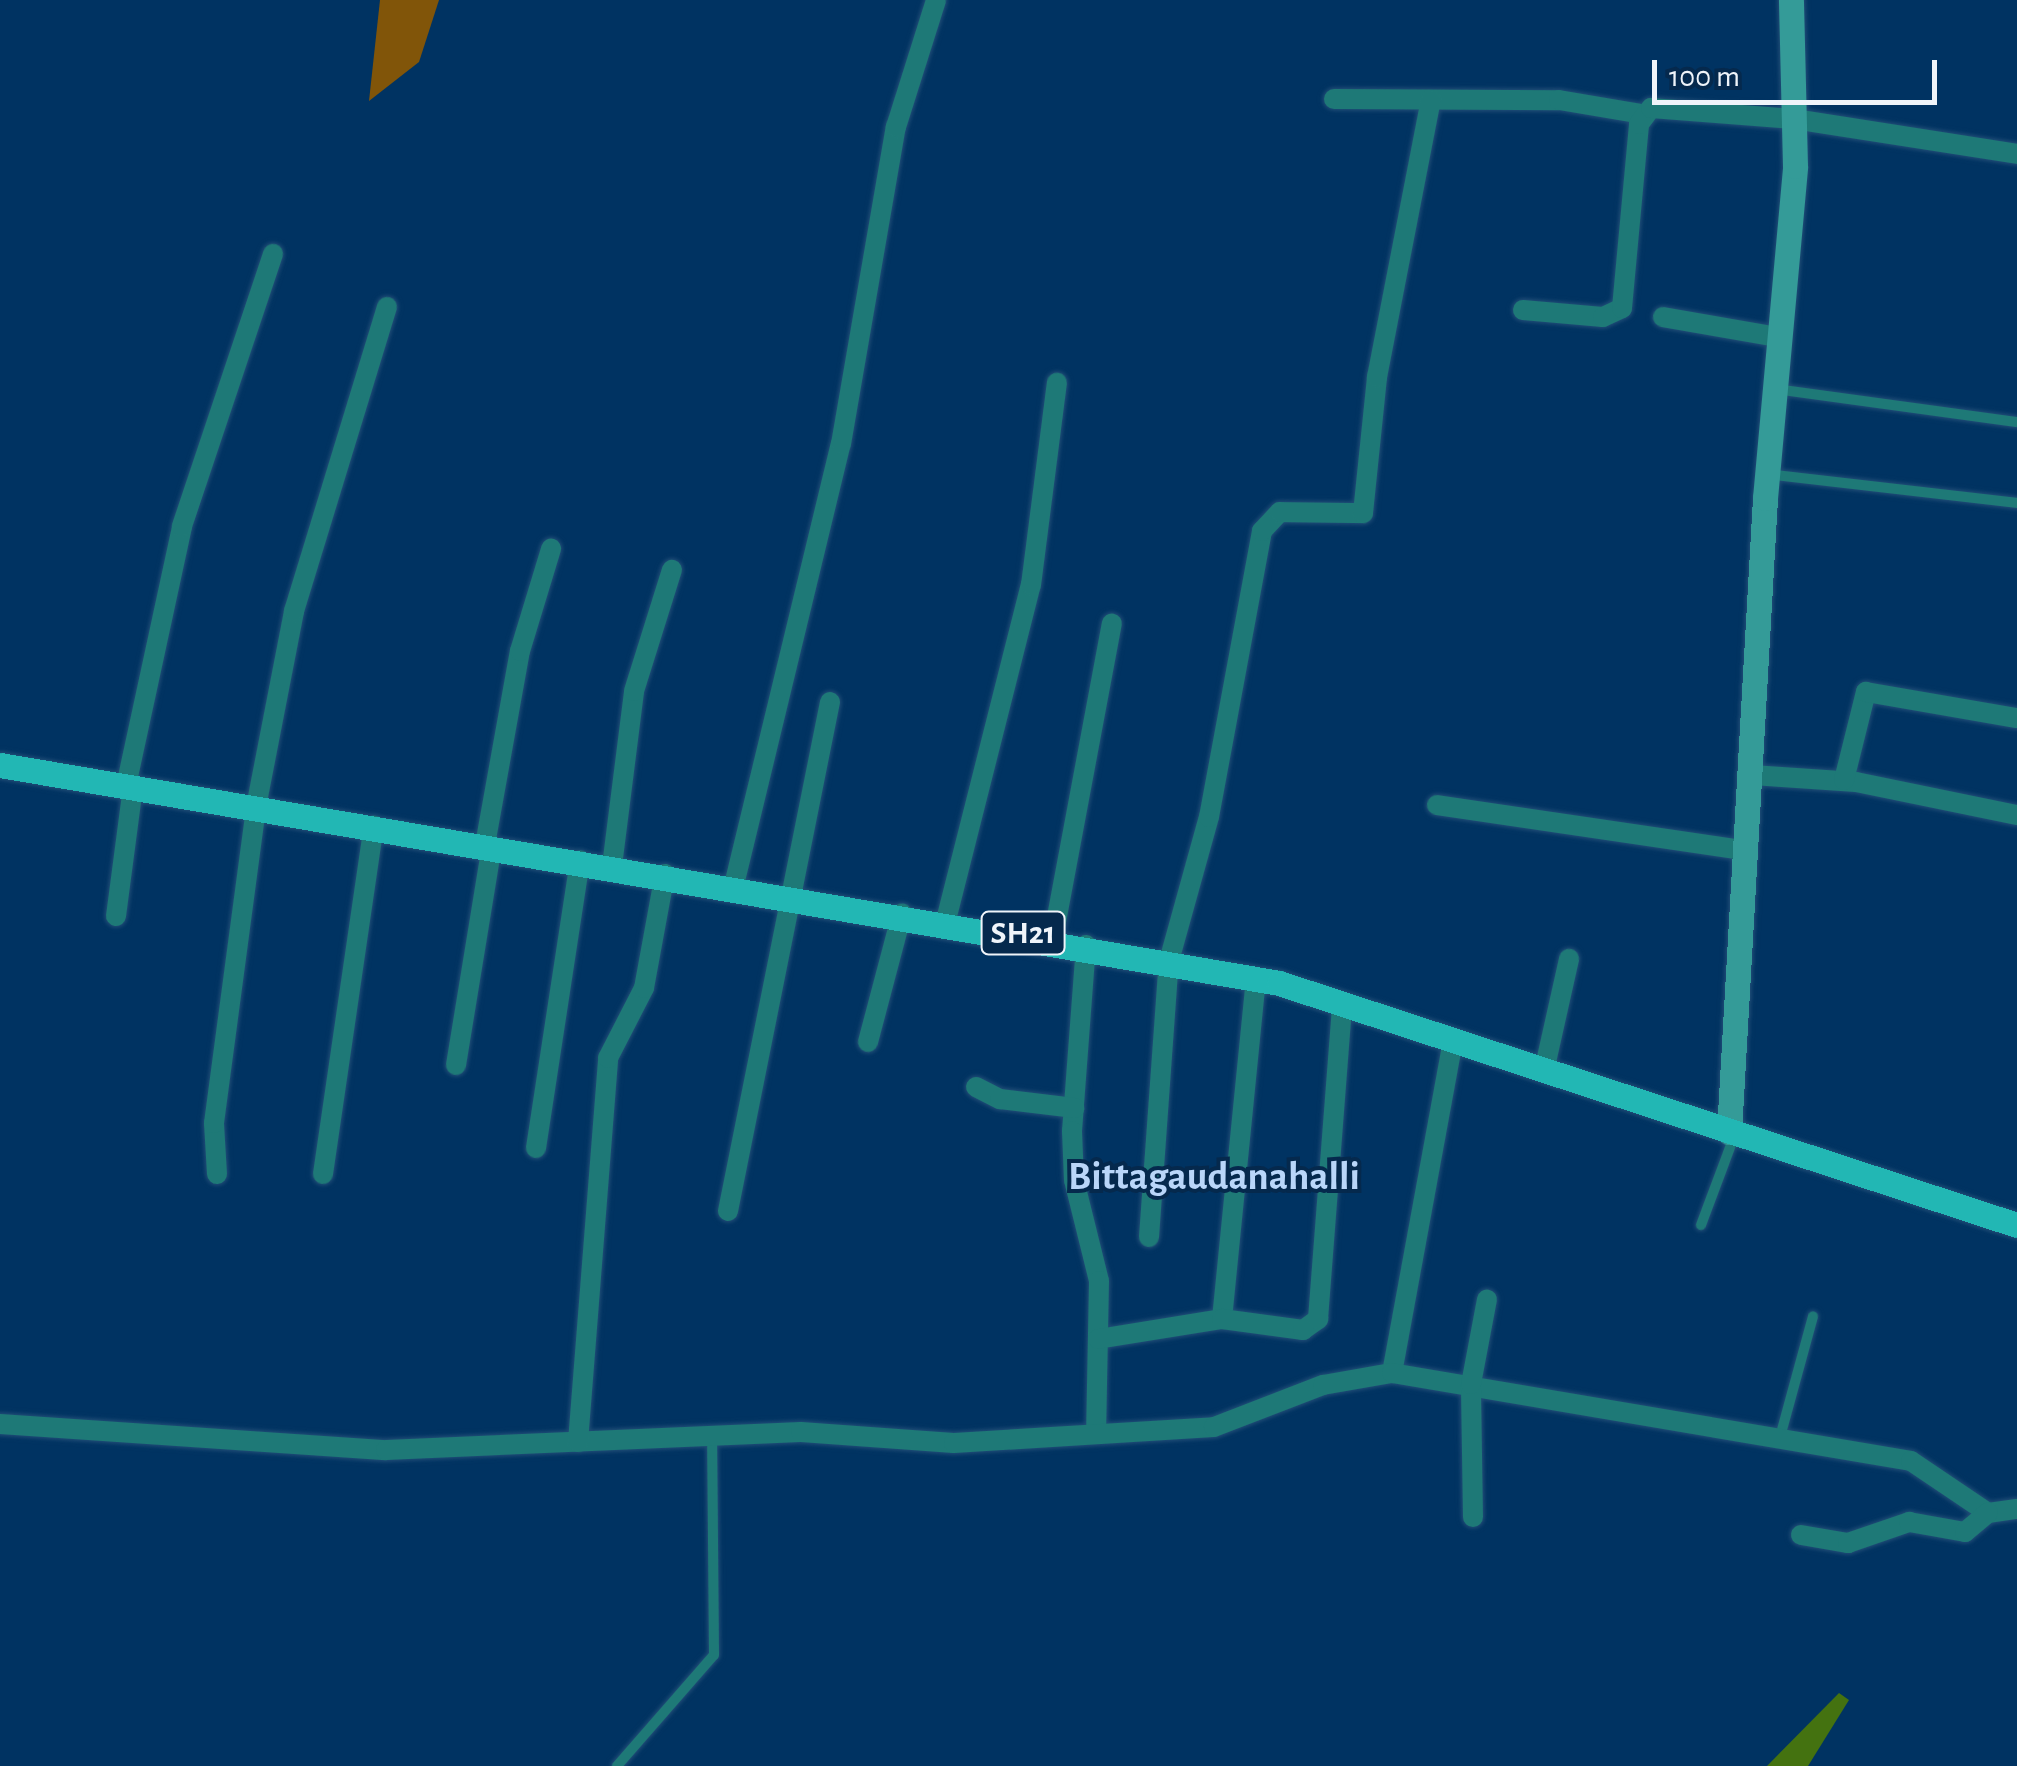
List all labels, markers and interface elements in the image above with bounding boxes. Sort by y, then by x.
scale bar [1657,40,1942,102]
text: 100 m [1669,62,1740,92]
road number: SH21 [980,906,1066,960]
district label: Bittagaudanahalli [1068,1153,1360,1201]

